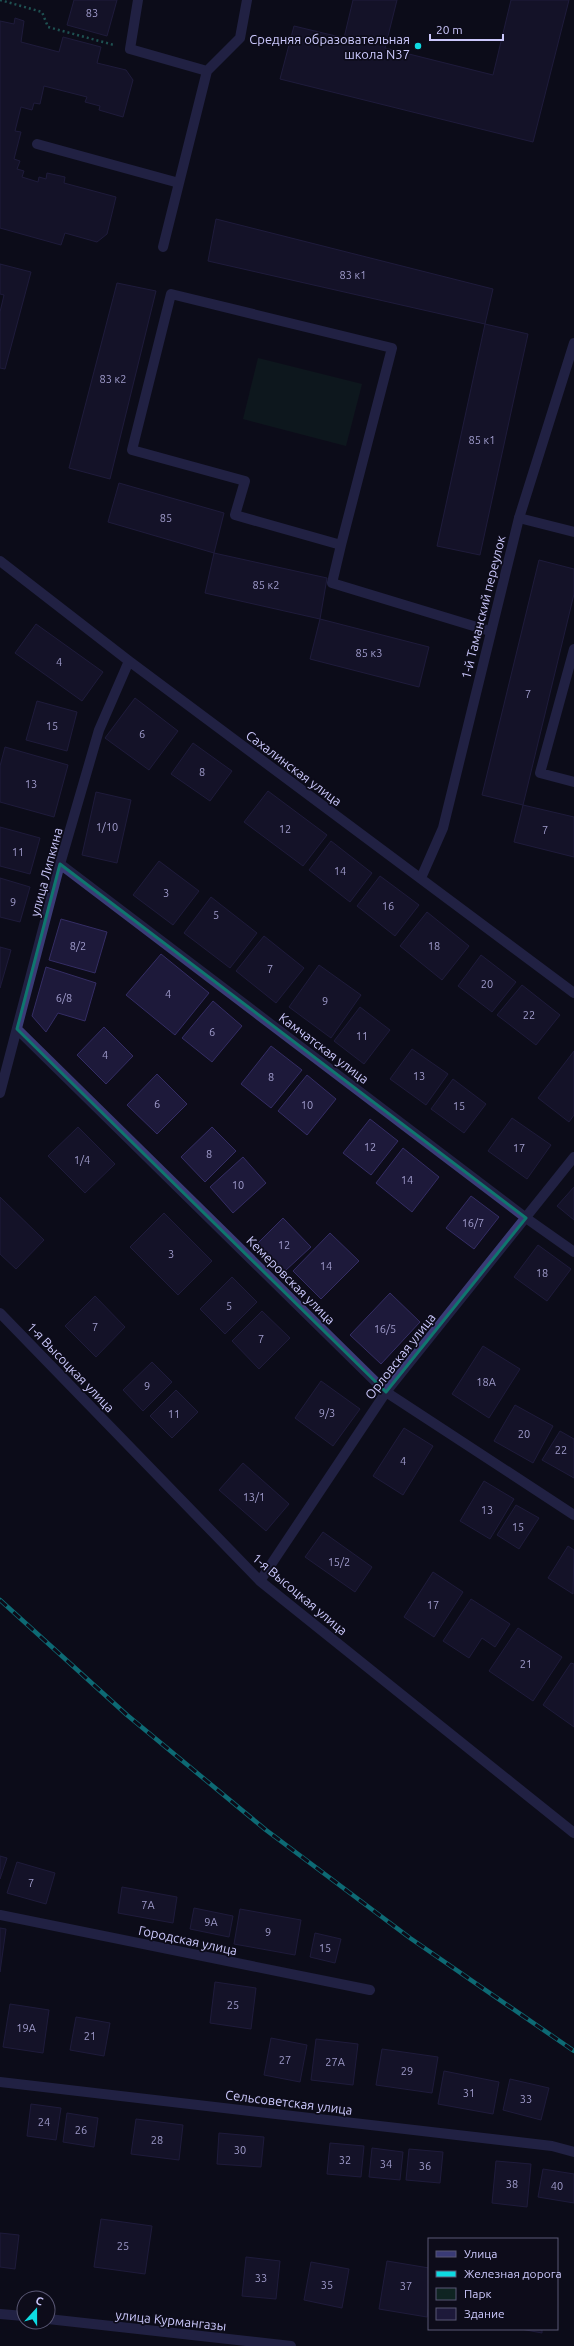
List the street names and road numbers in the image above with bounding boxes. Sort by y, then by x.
street label: 1-й Таманский переулок [458,534,508,680]
street label: Сахалинская улица [244,728,344,808]
street label: улица Липкина [27,826,65,918]
street label: Камчатская улица [277,1010,371,1086]
street label: Кемеровская улица [244,1233,338,1327]
street label: Орловская улица [362,1310,438,1402]
street label: 1-я Высоцкая улица [25,1319,117,1415]
street label: 1-я Высоцкая улица [250,1550,350,1638]
street label: Городская улица [137,1923,239,1957]
street label: Сельсоветская улица [225,2087,353,2117]
street label: улица Курмангазы [115,2307,227,2333]

